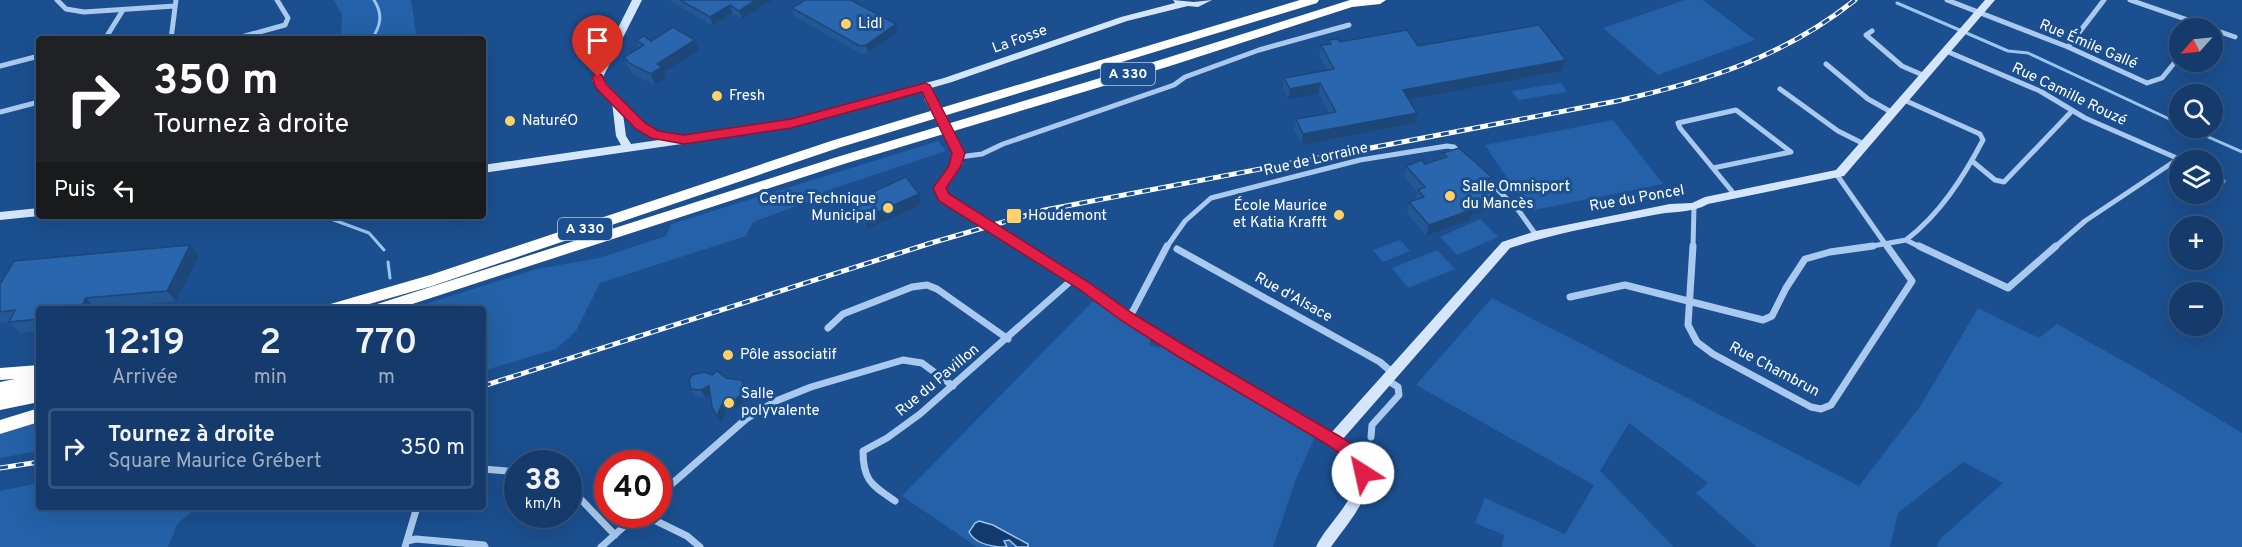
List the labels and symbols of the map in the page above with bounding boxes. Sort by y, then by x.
pin [572,15,623,77]
place label: Lidl [858,15,883,34]
street label: Rue Émile Gallé [2036,15,2140,74]
marker: Lidl [839,17,853,31]
north arrow [2169,18,2223,72]
street label: La Fosse [990,21,1050,59]
street label: Rue Camille Rouzé [2008,59,2130,131]
road number: A 330 [1101,63,1155,85]
place label: Fresh [729,87,765,106]
marker: Fresh [710,89,724,103]
place label: NaturéO [522,112,578,131]
marker: NaturéO [503,114,517,128]
street label: Rue de Lorraine [1262,139,1370,181]
place label: Salle Omnisport du Mancès [1462,178,1570,214]
street label: Rue du Poncel [1588,181,1686,217]
marker: Salle Omnisport du Mancès [1443,189,1457,203]
place label: Centre Technique Municipal [759,190,876,226]
place label: École Maurice et Katia Krafft [1233,196,1327,233]
marker: Centre Technique Municipal [881,201,895,215]
marker: Houdemont [1005,207,1023,225]
place label: Houdemont [1028,207,1107,226]
marker: École Maurice et Katia Krafft [1332,208,1346,222]
road number: A 330 [558,218,612,240]
street label: Rue d'Alsace [1251,269,1335,327]
street label: Rue Chambrun [1725,338,1823,402]
street label: Rue du Pavillon [892,341,984,421]
place label: Pôle associatif [740,346,836,365]
marker: Pôle associatif [721,348,735,362]
place label: Salle polyvalente [741,385,820,421]
marker: Salle polyvalente [722,396,736,410]
position arrow [1331,441,1395,505]
speed limit sign: 40 [594,450,672,528]

